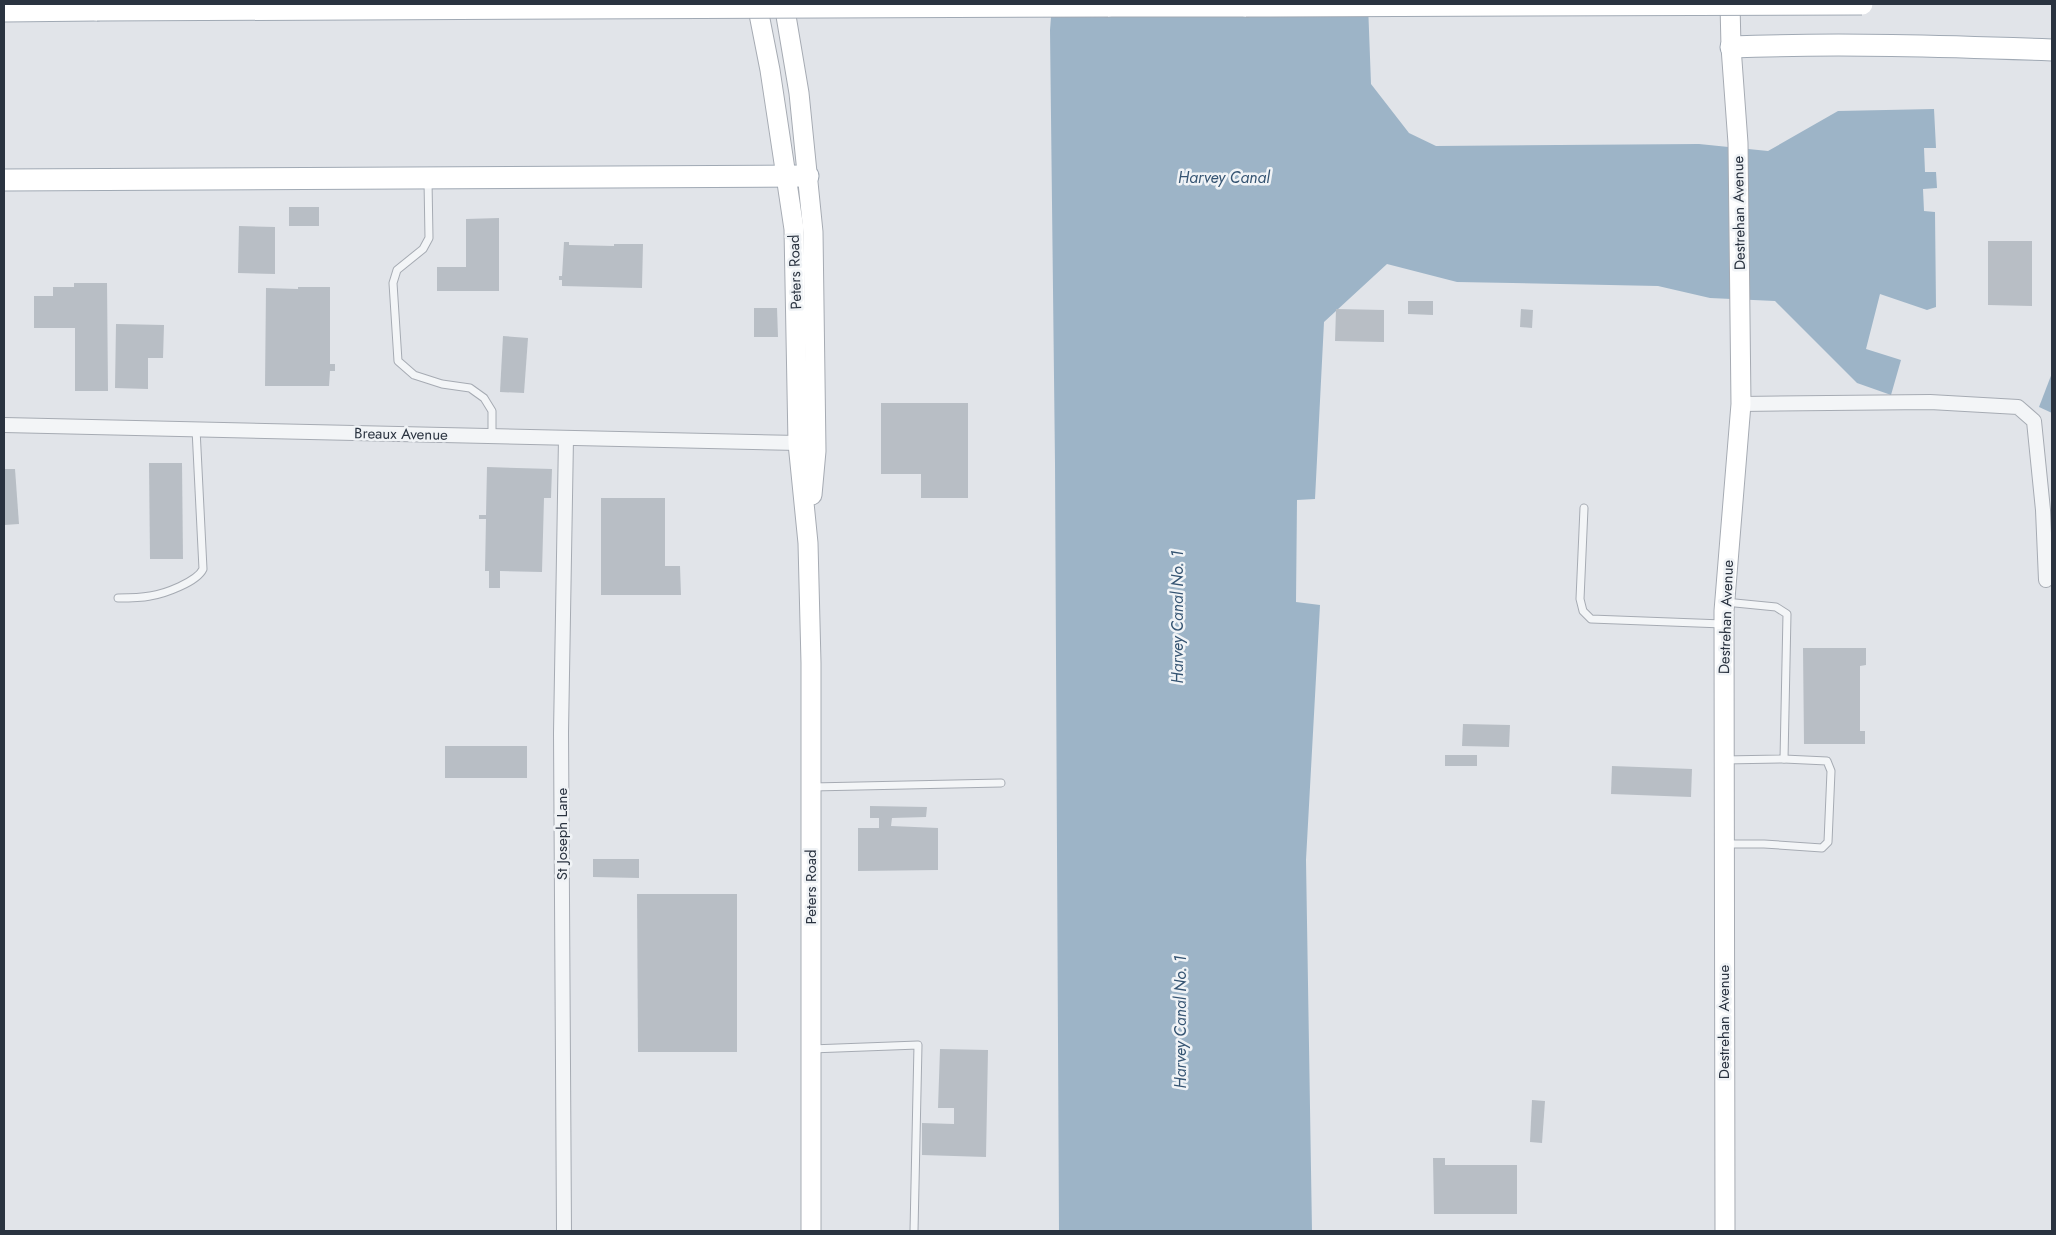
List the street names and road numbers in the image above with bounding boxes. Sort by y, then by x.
street label: Destrehan Avenue [1727,155,1751,270]
street label: Peters Road [783,234,807,310]
street label: Breaux Avenue [354,422,448,446]
street label: Destrehan Avenue [1713,559,1739,675]
street label: St Joseph Lane [551,788,573,880]
street label: Peters Road [800,850,822,924]
street label: Destrehan Avenue [1713,965,1735,1079]

